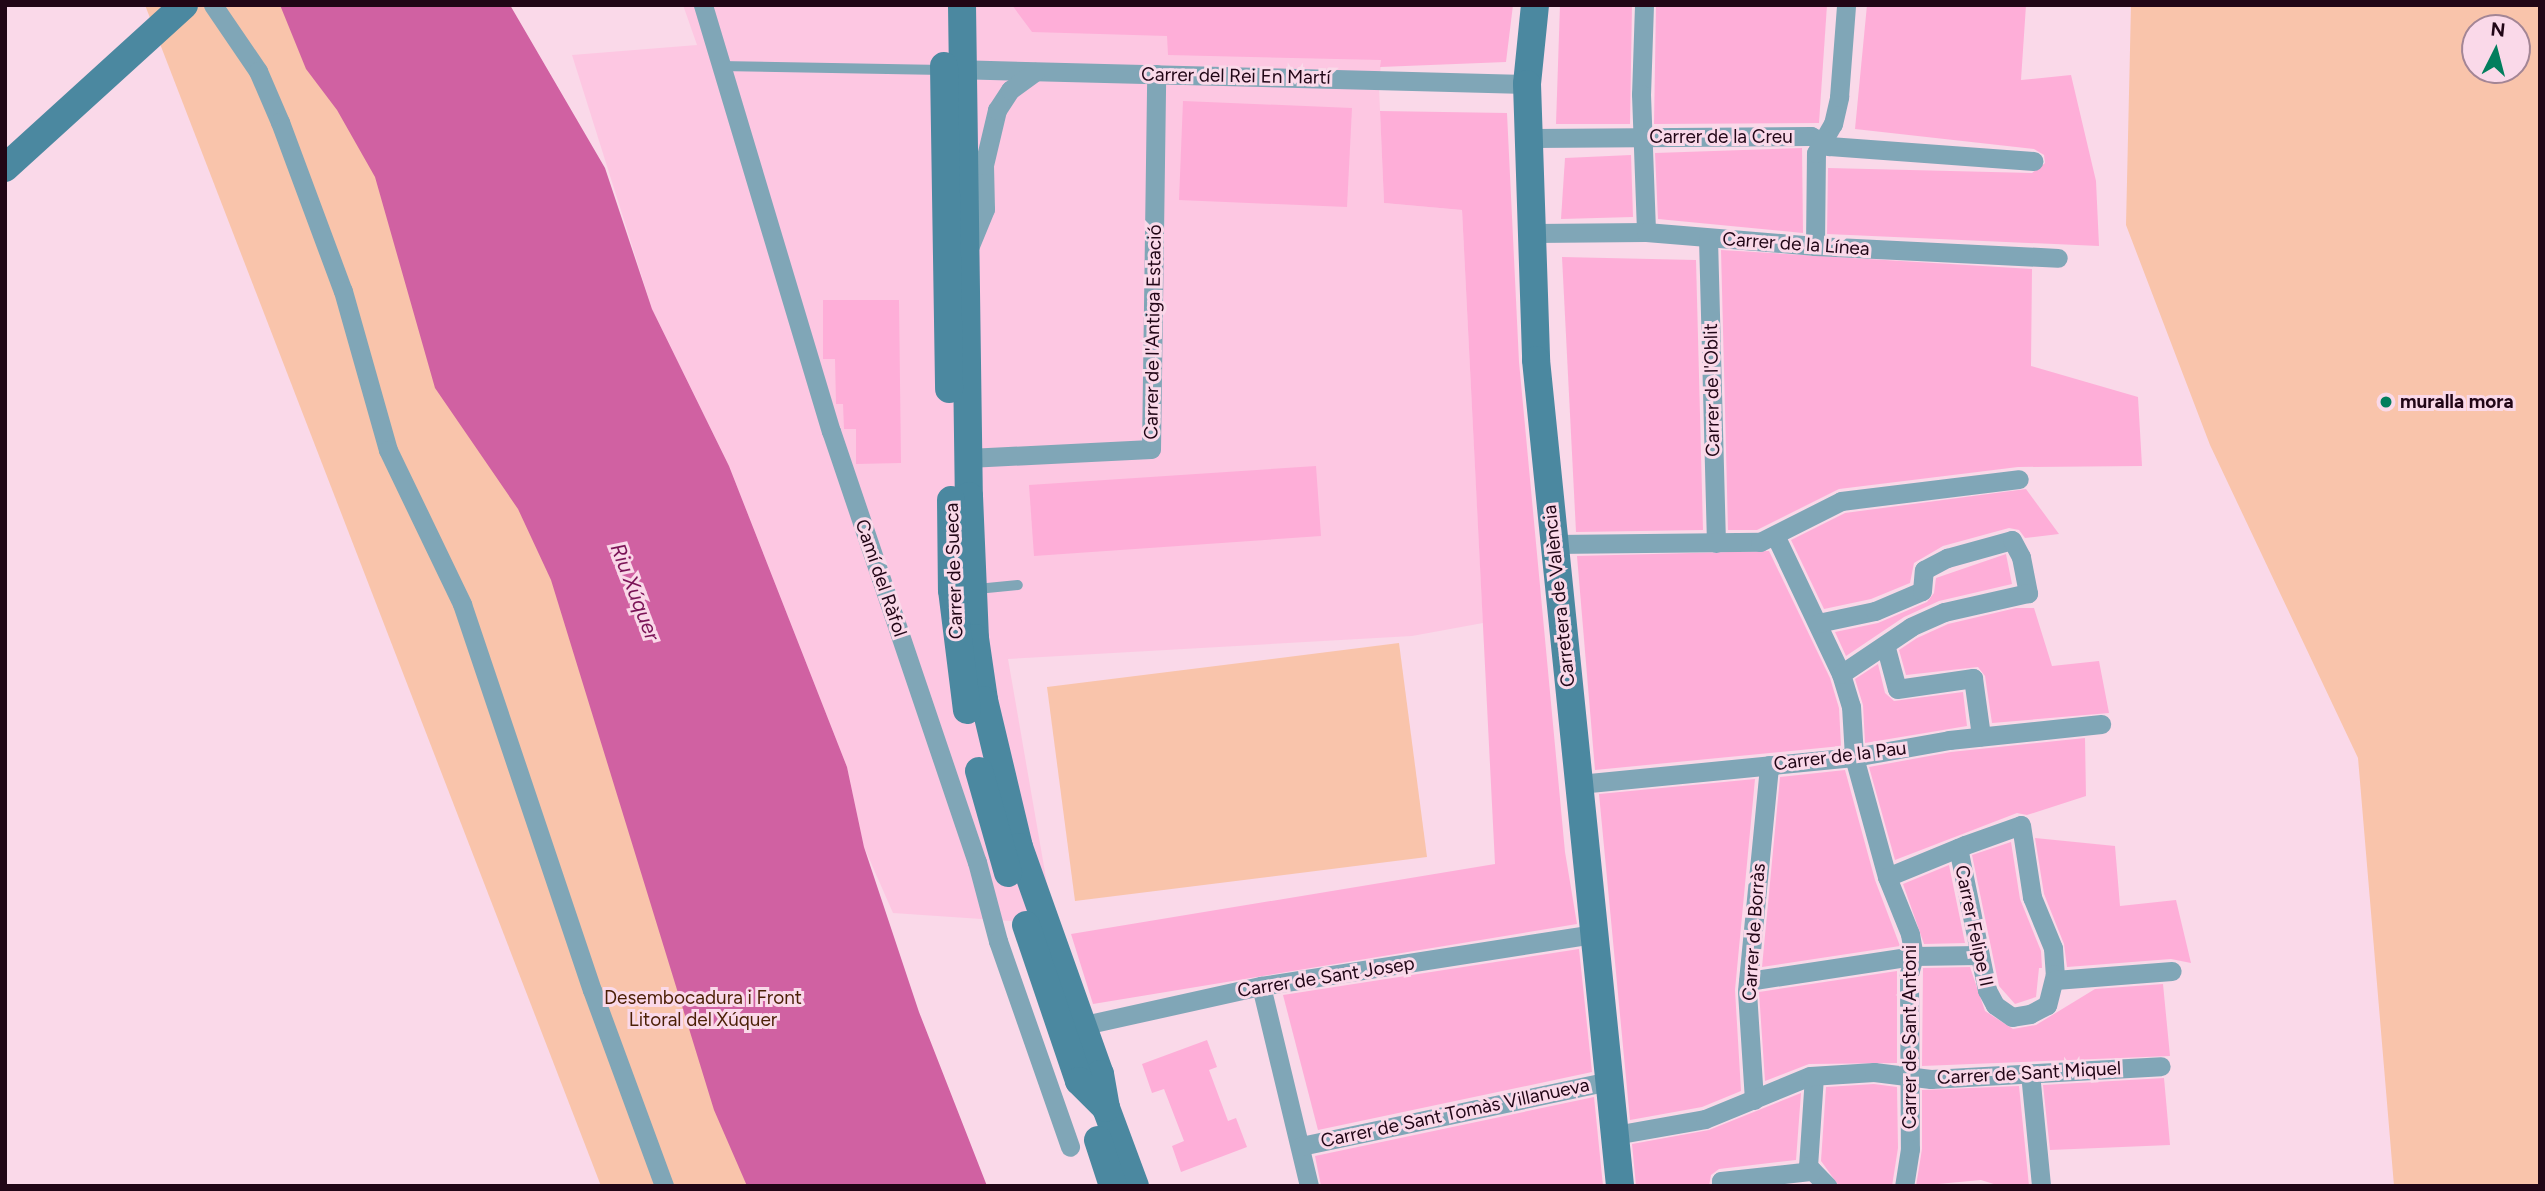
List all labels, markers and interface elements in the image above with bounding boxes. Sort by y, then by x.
north arrow [2461,14,2531,84]
text: N [2490,17,2507,42]
street label: Carrer del Rei En Martí [1141,63,1331,89]
street label: Carrer de la Creu [1649,126,1793,148]
street label: Carrer de l'Antiga Estació [1140,224,1166,440]
street label: Carrer de la Línea [1722,227,1870,261]
street label: Carrer de l'Oblit [1699,323,1725,457]
place label: muralla mora [2400,391,2514,413]
marker: muralla mora [2378,394,2394,410]
street label: Carrer de Sueca [940,502,968,640]
street label: Carretera de València [1538,504,1580,688]
street label: Camí del Ràfol [850,516,912,640]
water label: Riu Xúquer [605,540,665,644]
street label: Carrer de la Pau [1772,737,1908,775]
street label: Carrer de Borràs [1738,862,1770,1002]
street label: Carrer Felipe II [1950,863,1998,989]
street label: Carrer de Sant Antoni [1899,945,1921,1129]
street label: Carrer de Sant Josep [1236,952,1416,1002]
park label: Desembocadura i Front Litoral del Xúquer [604,987,802,1031]
street label: Carrer de Sant Miquel [1936,1057,2122,1089]
street label: Carrer de Sant Tomàs Villanueva [1319,1073,1591,1153]

